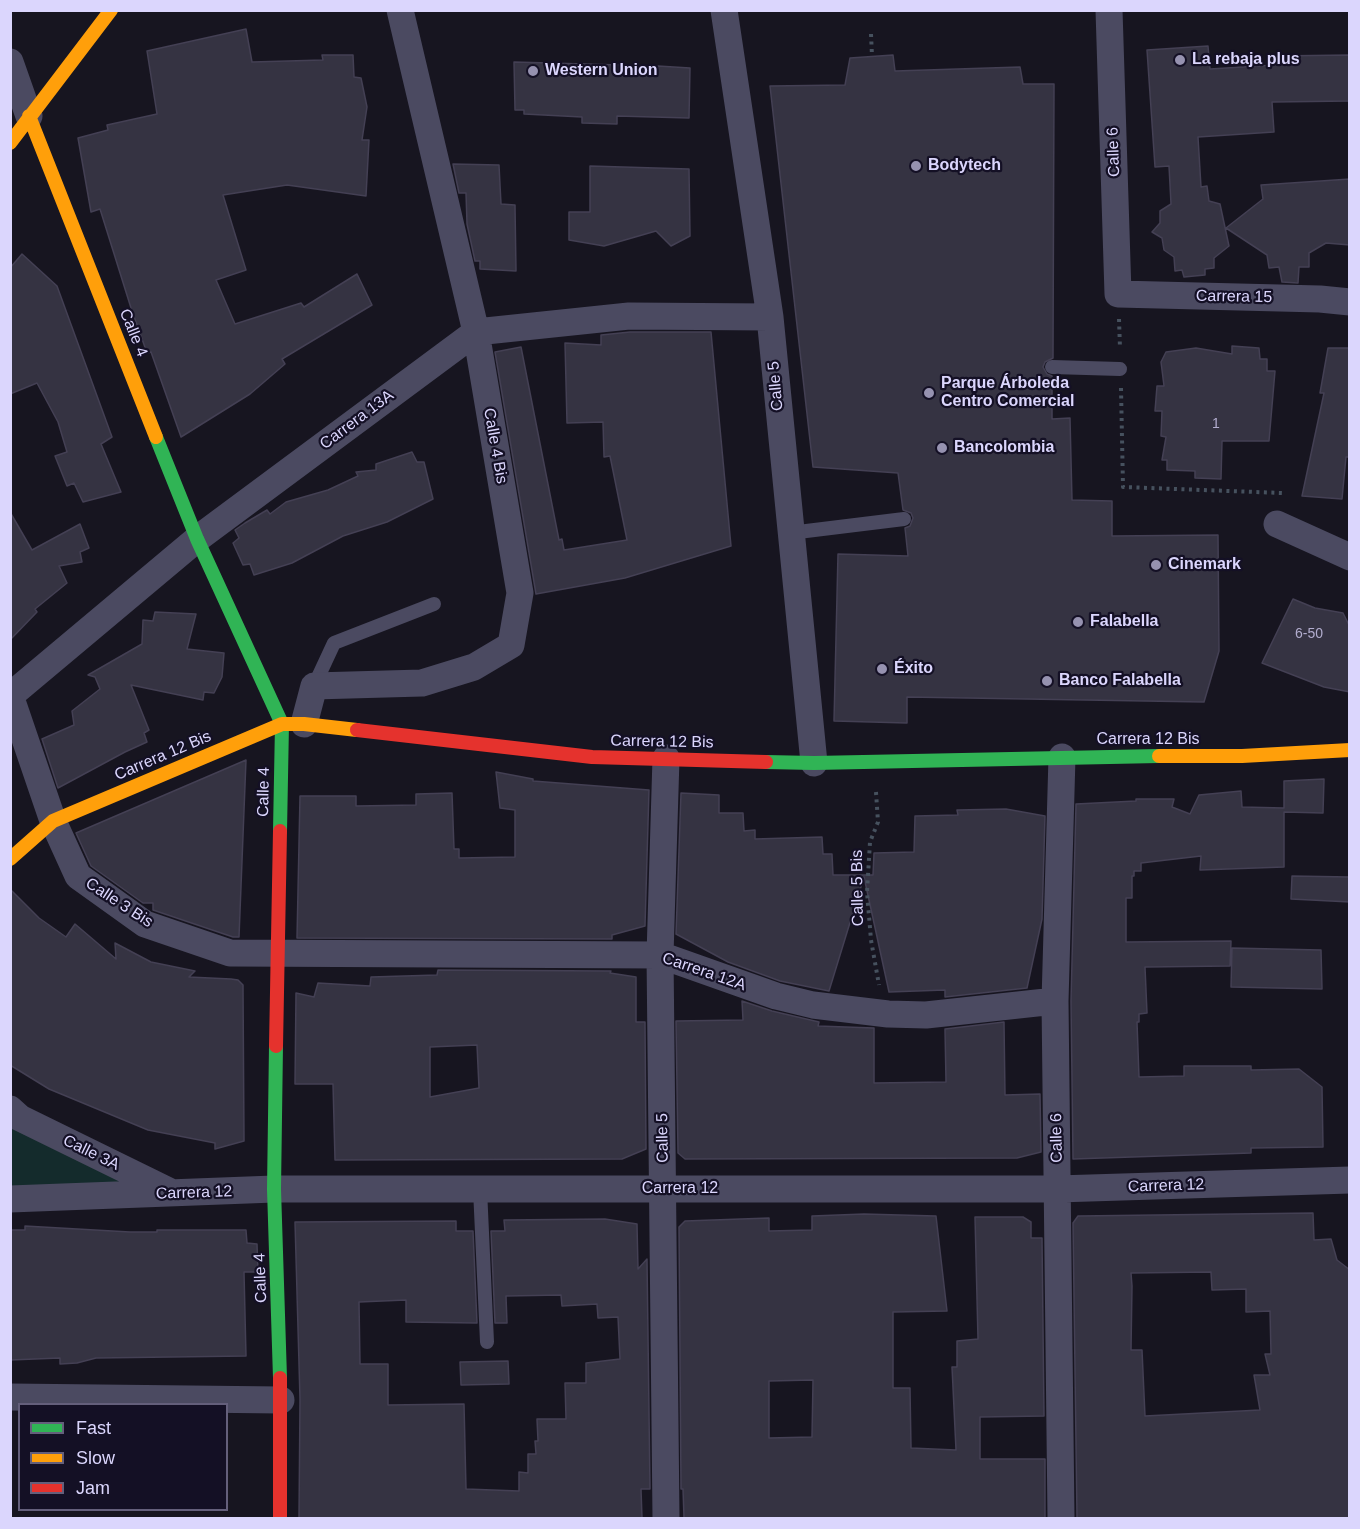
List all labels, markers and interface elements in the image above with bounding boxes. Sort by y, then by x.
place label: La rebaja plus [1192,50,1300,70]
marker: La rebaja plus [1173,53,1187,67]
place label: Western Union [545,61,658,81]
marker: Western Union [526,64,540,78]
street label: Calle 6 [1104,127,1124,177]
place label: Bodytech [928,156,1001,176]
marker: Bodytech [909,159,923,173]
street label: Carrera 15 [1196,287,1272,307]
street label: Calle 4 [115,306,151,360]
street label: Calle 5 [764,360,788,412]
place label: Parque Árboleda Centro Comercial [941,374,1074,412]
street label: Carrera 13A [316,386,398,454]
marker: Parque Árboleda Centro Comercial [922,386,936,400]
street label: Calle 4 Bis [479,407,511,485]
house number: 1 [1212,416,1220,432]
place label: Bancolombia [954,438,1054,458]
marker: Bancolombia [935,441,949,455]
place label: Cinemark [1168,555,1241,575]
marker: Cinemark [1149,558,1163,572]
place label: Falabella [1090,612,1158,632]
marker: Falabella [1071,615,1085,629]
house number: 6-50 [1295,626,1323,642]
place label: Éxito [894,659,933,679]
marker: Éxito [875,662,889,676]
place label: Banco Falabella [1059,671,1181,691]
marker: Banco Falabella [1040,674,1054,688]
street label: Carrera 12 Bis [112,727,214,785]
street label: Carrera 12 Bis [1096,730,1200,750]
street label: Carrera 12 Bis [610,732,714,752]
street label: Calle 4 [254,767,274,817]
street label: Calle 5 Bis [848,850,868,926]
street label: Calle 3 Bis [82,874,156,932]
street label: Carrera 12A [660,949,748,995]
street label: Calle 5 [653,1113,673,1163]
street label: Calle 6 [1047,1113,1067,1163]
street label: Calle 3A [60,1131,122,1175]
street label: Carrera 12 [1127,1175,1205,1197]
street label: Carrera 12 [642,1179,718,1199]
street label: Carrera 12 [155,1182,233,1204]
street label: Calle 4 [251,1253,271,1303]
legend [18,1403,228,1511]
text: Fast [76,1418,111,1438]
text: Slow [76,1448,115,1468]
text: Jam [76,1478,110,1498]

